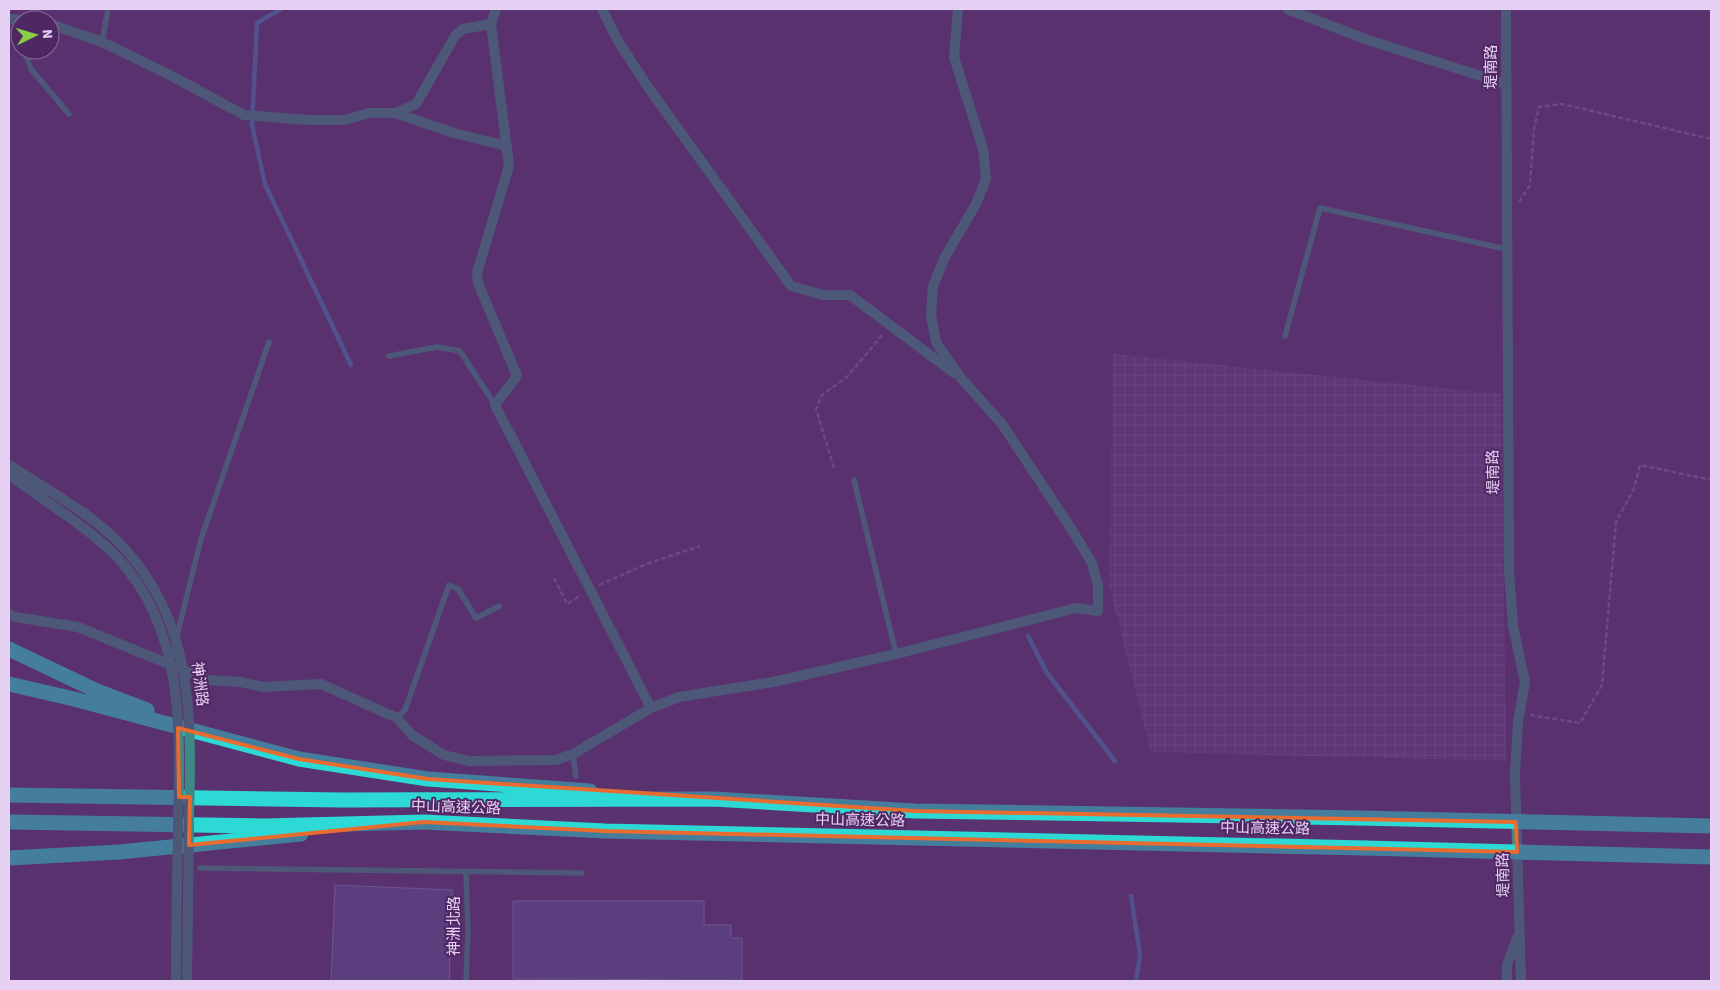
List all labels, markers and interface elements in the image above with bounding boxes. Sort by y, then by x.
north arrow [10,10,60,60]
text: N [37,28,57,39]
street label: 堤南路 [1481,44,1502,90]
street label: 堤南路 [1483,449,1504,495]
street label: 神洲路 [186,660,213,708]
street label: 中山高速公路 [411,795,501,820]
street label: 中山高速公路 [815,809,905,832]
street label: 中山高速公路 [1220,817,1310,840]
street label: 堤南路 [1493,852,1514,898]
street label: 神洲北路 [444,896,465,956]

